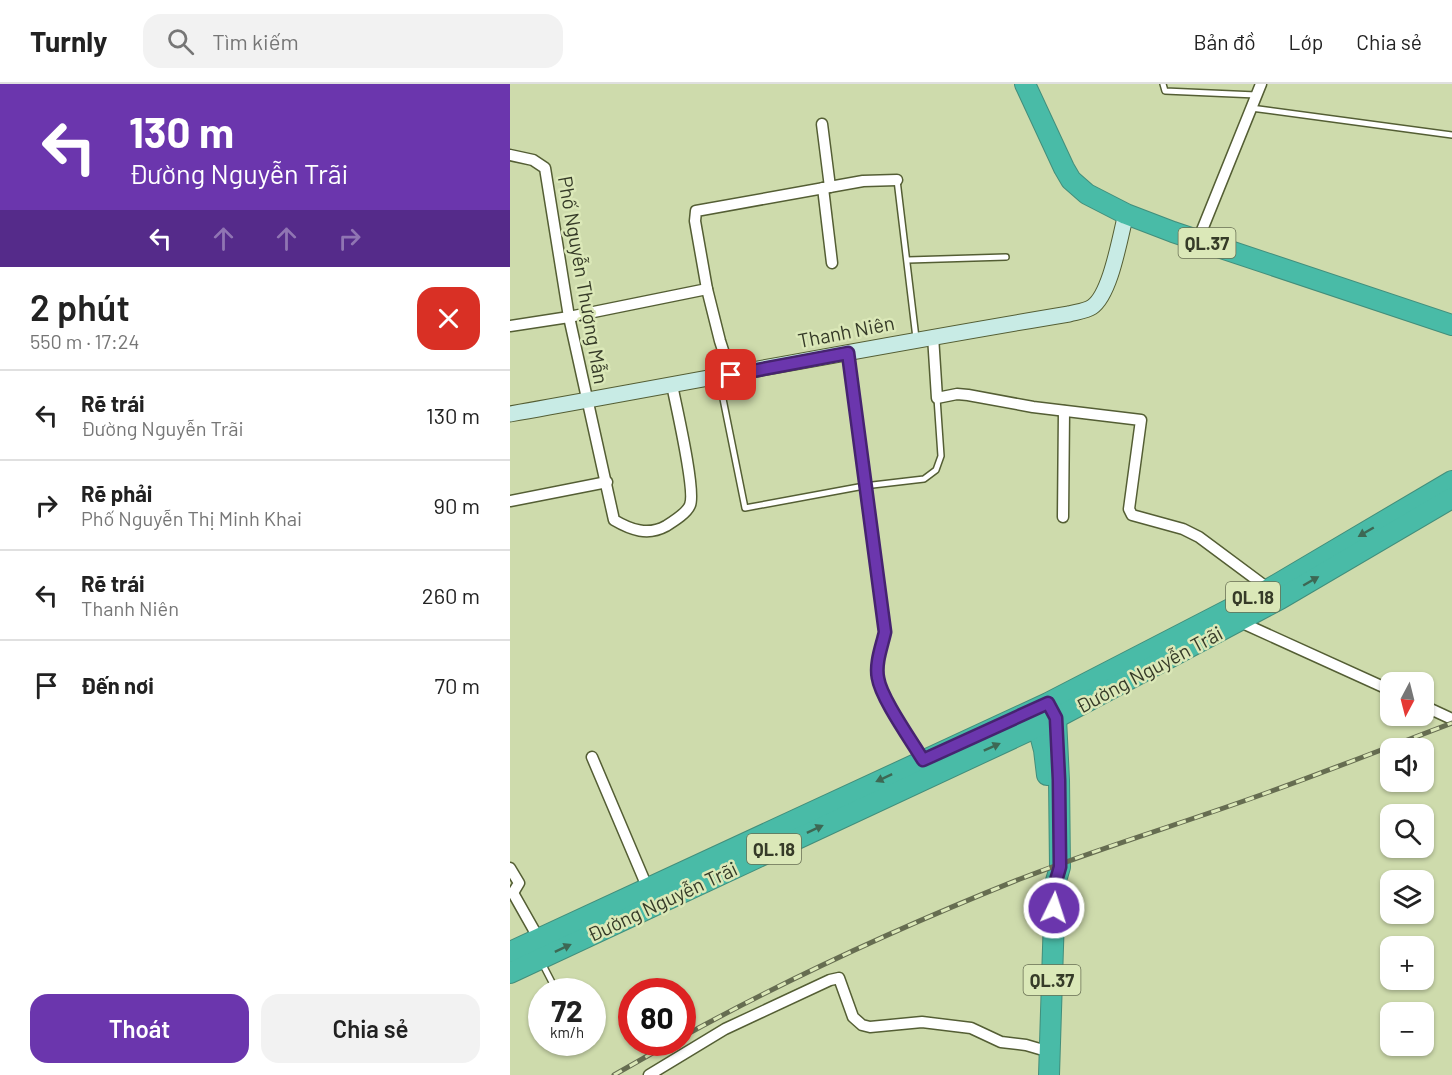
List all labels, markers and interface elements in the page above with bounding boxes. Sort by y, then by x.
search box [143,14,563,68]
text: Turnly [30,24,107,58]
icon: search [164,25,197,58]
text: Tìm kiếm [212,28,299,54]
text: Bản đồ [1194,29,1256,54]
text: Lớp [1289,29,1323,54]
text: Chia sẻ [1356,29,1422,54]
text: 130 m [129,106,234,156]
icon: left [30,108,108,186]
text: Đường Nguyễn Trãi [129,157,348,189]
street label: Phố Nguyễn Thượng Mẫn [554,174,614,386]
icon: left [144,222,177,255]
icon: ahead [207,222,240,255]
icon: ahead [270,222,303,255]
icon: right [333,222,366,255]
road number: QL.37 [1178,228,1236,258]
text: 2 phút [30,285,130,328]
button: close [417,287,480,350]
street label: Thanh Niên [796,310,896,352]
text: 550 m · 17:24 [30,329,140,353]
pin [705,349,756,400]
icon: arrive [714,358,747,391]
text: Rẽ trái [81,390,145,416]
icon: left [30,399,63,432]
text: 130 m [426,402,480,428]
text: Đường Nguyễn Trãi [81,416,243,440]
text: Rẽ phải [81,480,152,506]
icon: right [30,489,63,522]
text: 90 m [434,492,480,518]
text: Phố Nguyễn Thị Minh Khai [81,506,302,530]
one-way arrow [1358,527,1374,538]
text: Rẽ trái [81,570,145,596]
one-way arrow [1302,576,1319,586]
icon: left [30,579,63,612]
text: 260 m [422,582,480,608]
road number: QL.18 [1226,582,1280,612]
text: Thanh Niên [81,596,179,620]
street label: Đường Nguyễn Trãi [1072,620,1226,718]
icon: arrive [30,669,63,702]
text: Đến nơi [81,672,154,698]
text: 70 m [435,672,480,698]
north arrow [1380,672,1434,726]
map controls [1380,672,1434,1056]
button: sound [1380,738,1434,792]
one-way arrow [984,742,1002,752]
one-way arrow [875,774,893,784]
button: search [1380,804,1434,858]
one-way arrow [807,825,824,834]
road number: QL.18 [747,834,801,864]
street label: Đường Nguyễn Trãi [583,856,741,946]
button: layers [1380,870,1434,924]
position arrow [1022,876,1086,940]
button: + [1380,936,1434,990]
one-way arrow [554,944,571,953]
road number: QL.37 [1024,965,1080,995]
speed limit sign: 80 [618,978,696,1056]
text: 72 [551,992,583,1028]
button: Thoát [30,994,249,1063]
button: Chia sẻ [261,994,480,1063]
button: − [1380,1002,1434,1056]
text: km/h [550,1023,584,1041]

